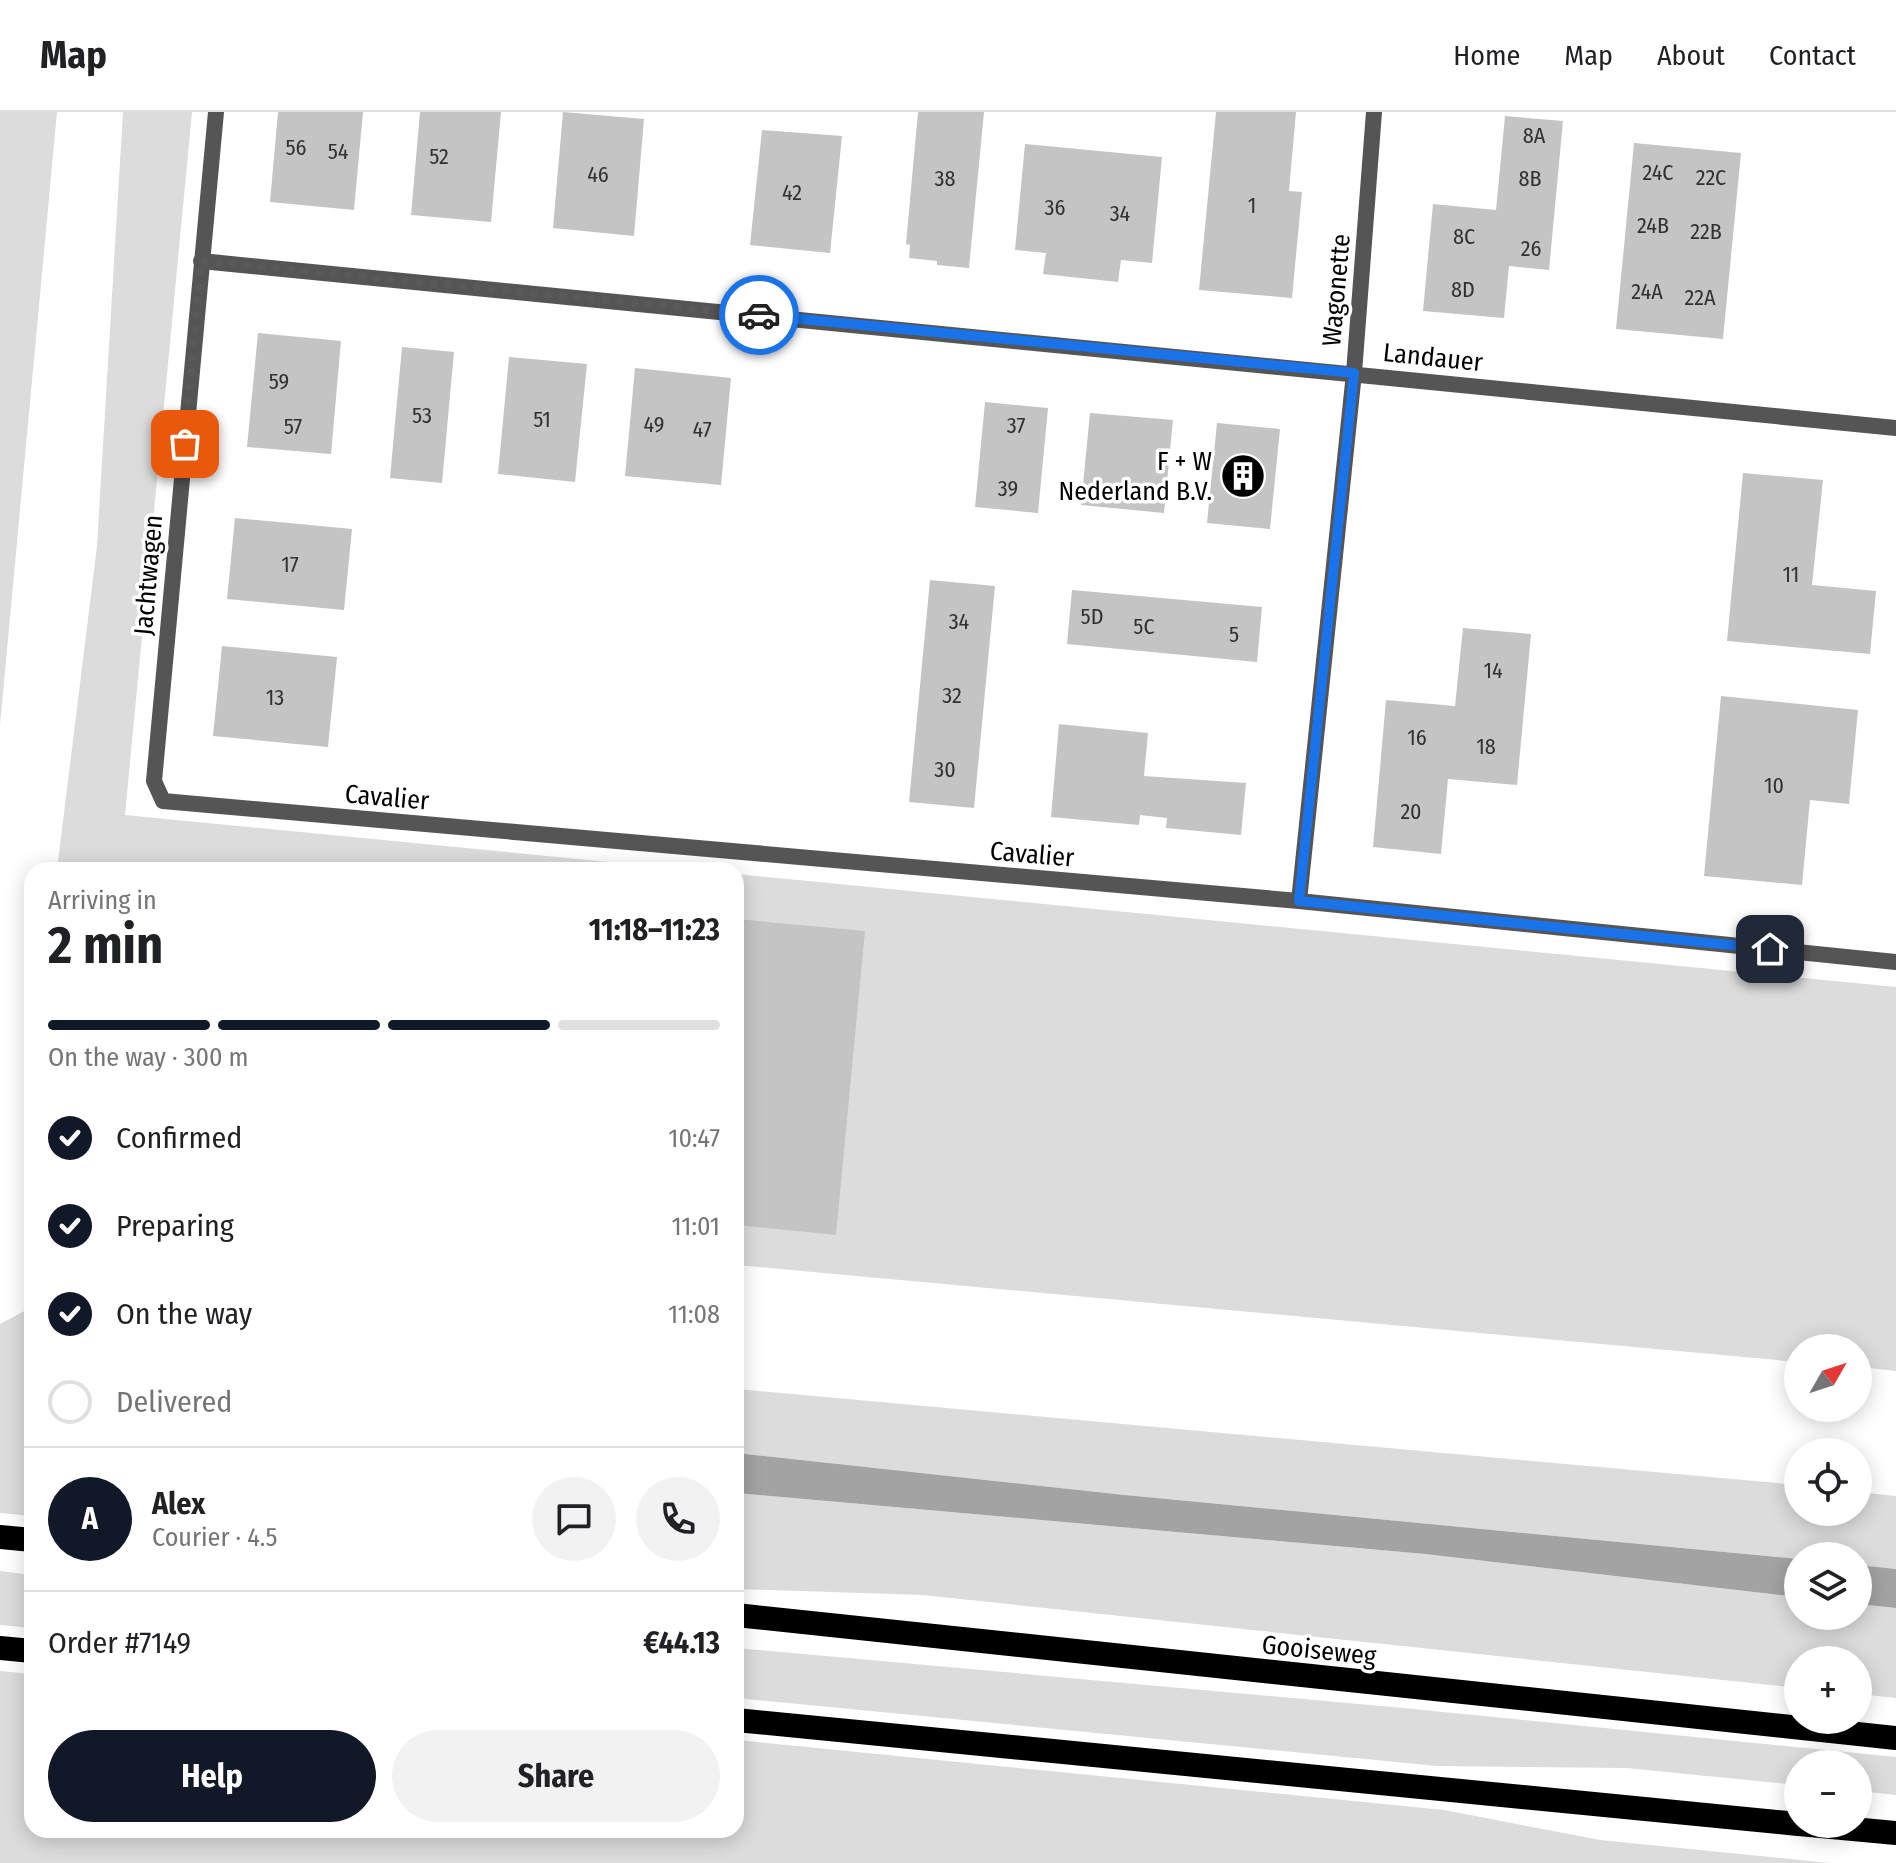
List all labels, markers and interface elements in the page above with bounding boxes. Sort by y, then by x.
text: Map [40,32,107,78]
text: Home [1453,39,1520,72]
text: Map [1564,39,1613,72]
text: About [1657,39,1725,72]
text: Contact [1769,39,1856,72]
house number: 8A [1523,122,1546,149]
house number: 56 [285,134,307,161]
house number: 54 [328,138,349,165]
house number: 52 [429,143,449,170]
house number: 24C [1642,159,1674,186]
house number: 46 [587,161,609,188]
house number: 22C [1696,164,1726,191]
house number: 38 [935,165,955,192]
house number: 8B [1518,165,1542,192]
house number: 42 [782,179,802,206]
house number: 1 [1248,192,1256,219]
house number: 36 [1045,194,1066,221]
house number: 34 [1110,200,1131,227]
house number: 24B [1637,212,1669,239]
house number: 22B [1690,218,1722,245]
house number: 8C [1453,223,1475,250]
street label: Wagonette [1316,233,1357,348]
house number: 26 [1521,235,1541,262]
courier [719,275,799,355]
house number: 8D [1451,276,1475,303]
house number: 24A [1631,278,1663,305]
house number: 22A [1685,284,1716,311]
icon: car [737,293,781,337]
street label: Landauer [1382,337,1484,378]
house number: 59 [269,368,289,395]
house number: 53 [412,402,432,429]
house number: 51 [533,406,551,433]
pin [151,410,219,478]
house number: 49 [644,411,664,438]
house number: 37 [1007,412,1025,439]
house number: 57 [284,413,302,440]
house number: 47 [692,416,712,443]
icon: bag [163,422,207,466]
place label: F + W Nederland B.V. [1058,446,1212,507]
building icon: F + W Nederland B.V. [1219,452,1267,500]
house number: 39 [998,475,1018,502]
street label: Jachtwagen [128,514,169,637]
house number: 17 [281,551,299,578]
house number: 11 [1783,561,1799,588]
house number: 5D [1081,603,1103,630]
house number: 34 [949,608,970,635]
house number: 5C [1133,613,1155,640]
house number: 5 [1229,621,1239,648]
house number: 14 [1483,657,1503,684]
house number: 32 [942,682,962,709]
house number: 13 [266,684,284,711]
house number: 16 [1407,724,1427,751]
house number: 18 [1476,733,1496,760]
house number: 30 [934,756,956,783]
house number: 10 [1764,772,1784,799]
street label: Cavalier [344,778,430,817]
house number: 20 [1400,798,1422,825]
street label: Cavalier [989,835,1075,874]
text: Arriving in [48,885,157,916]
text: 11:18–11:23 [589,912,720,948]
text: 2 min [48,914,163,977]
pin [1736,915,1804,983]
icon: home [1748,927,1792,971]
text: On the way · 300 m [48,1042,249,1073]
icon: check [48,1116,92,1160]
text: Confirmed [116,1120,242,1156]
text: 10:47 [668,1123,720,1154]
icon: check [48,1204,92,1248]
text: Preparing [116,1208,234,1244]
text: 11:01 [672,1211,720,1242]
icon: check [48,1292,92,1336]
text: On the way [116,1296,252,1332]
text: 11:08 [668,1299,720,1330]
north arrow [1784,1334,1872,1422]
map controls [1784,1334,1872,1838]
text: Delivered [116,1384,232,1420]
button: locate [1784,1438,1872,1526]
button: chat [532,1477,616,1561]
button: phone [636,1477,720,1561]
text: Alex [152,1486,205,1522]
text: A [82,1501,98,1537]
text: Courier · 4.5 [152,1522,278,1553]
button: layers [1784,1542,1872,1630]
text: Order #7149 [48,1625,191,1661]
text: €44.13 [643,1625,720,1661]
street label: Gooiseweg [1260,1629,1378,1672]
button: + [1784,1646,1872,1734]
button: Help [48,1730,376,1822]
button: Share [392,1730,720,1822]
button: − [1784,1750,1872,1838]

